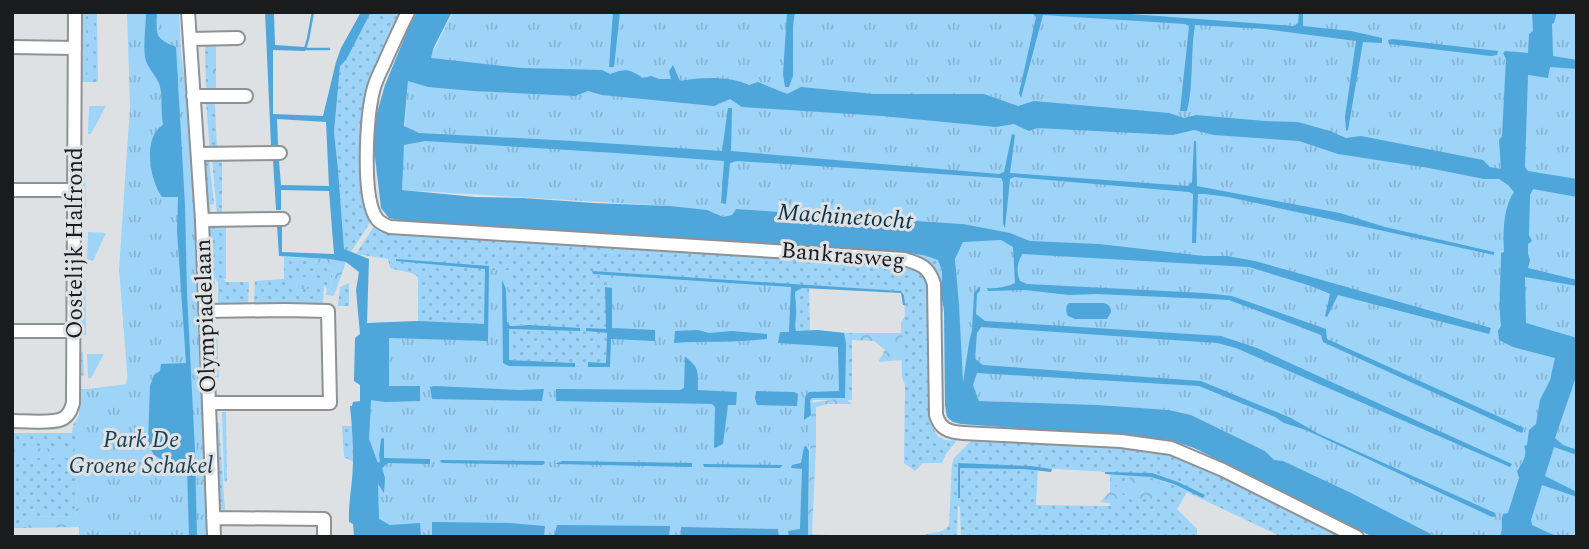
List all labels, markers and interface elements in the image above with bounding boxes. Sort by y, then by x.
street label: Oostelijk Halfrond [58,147,93,339]
water label: Machinetocht [776,194,915,240]
street label: Bankrasweg [780,233,906,279]
street label: Olympiadelaan [186,238,226,394]
park label: Park De Groene Schakel [69,423,213,484]

